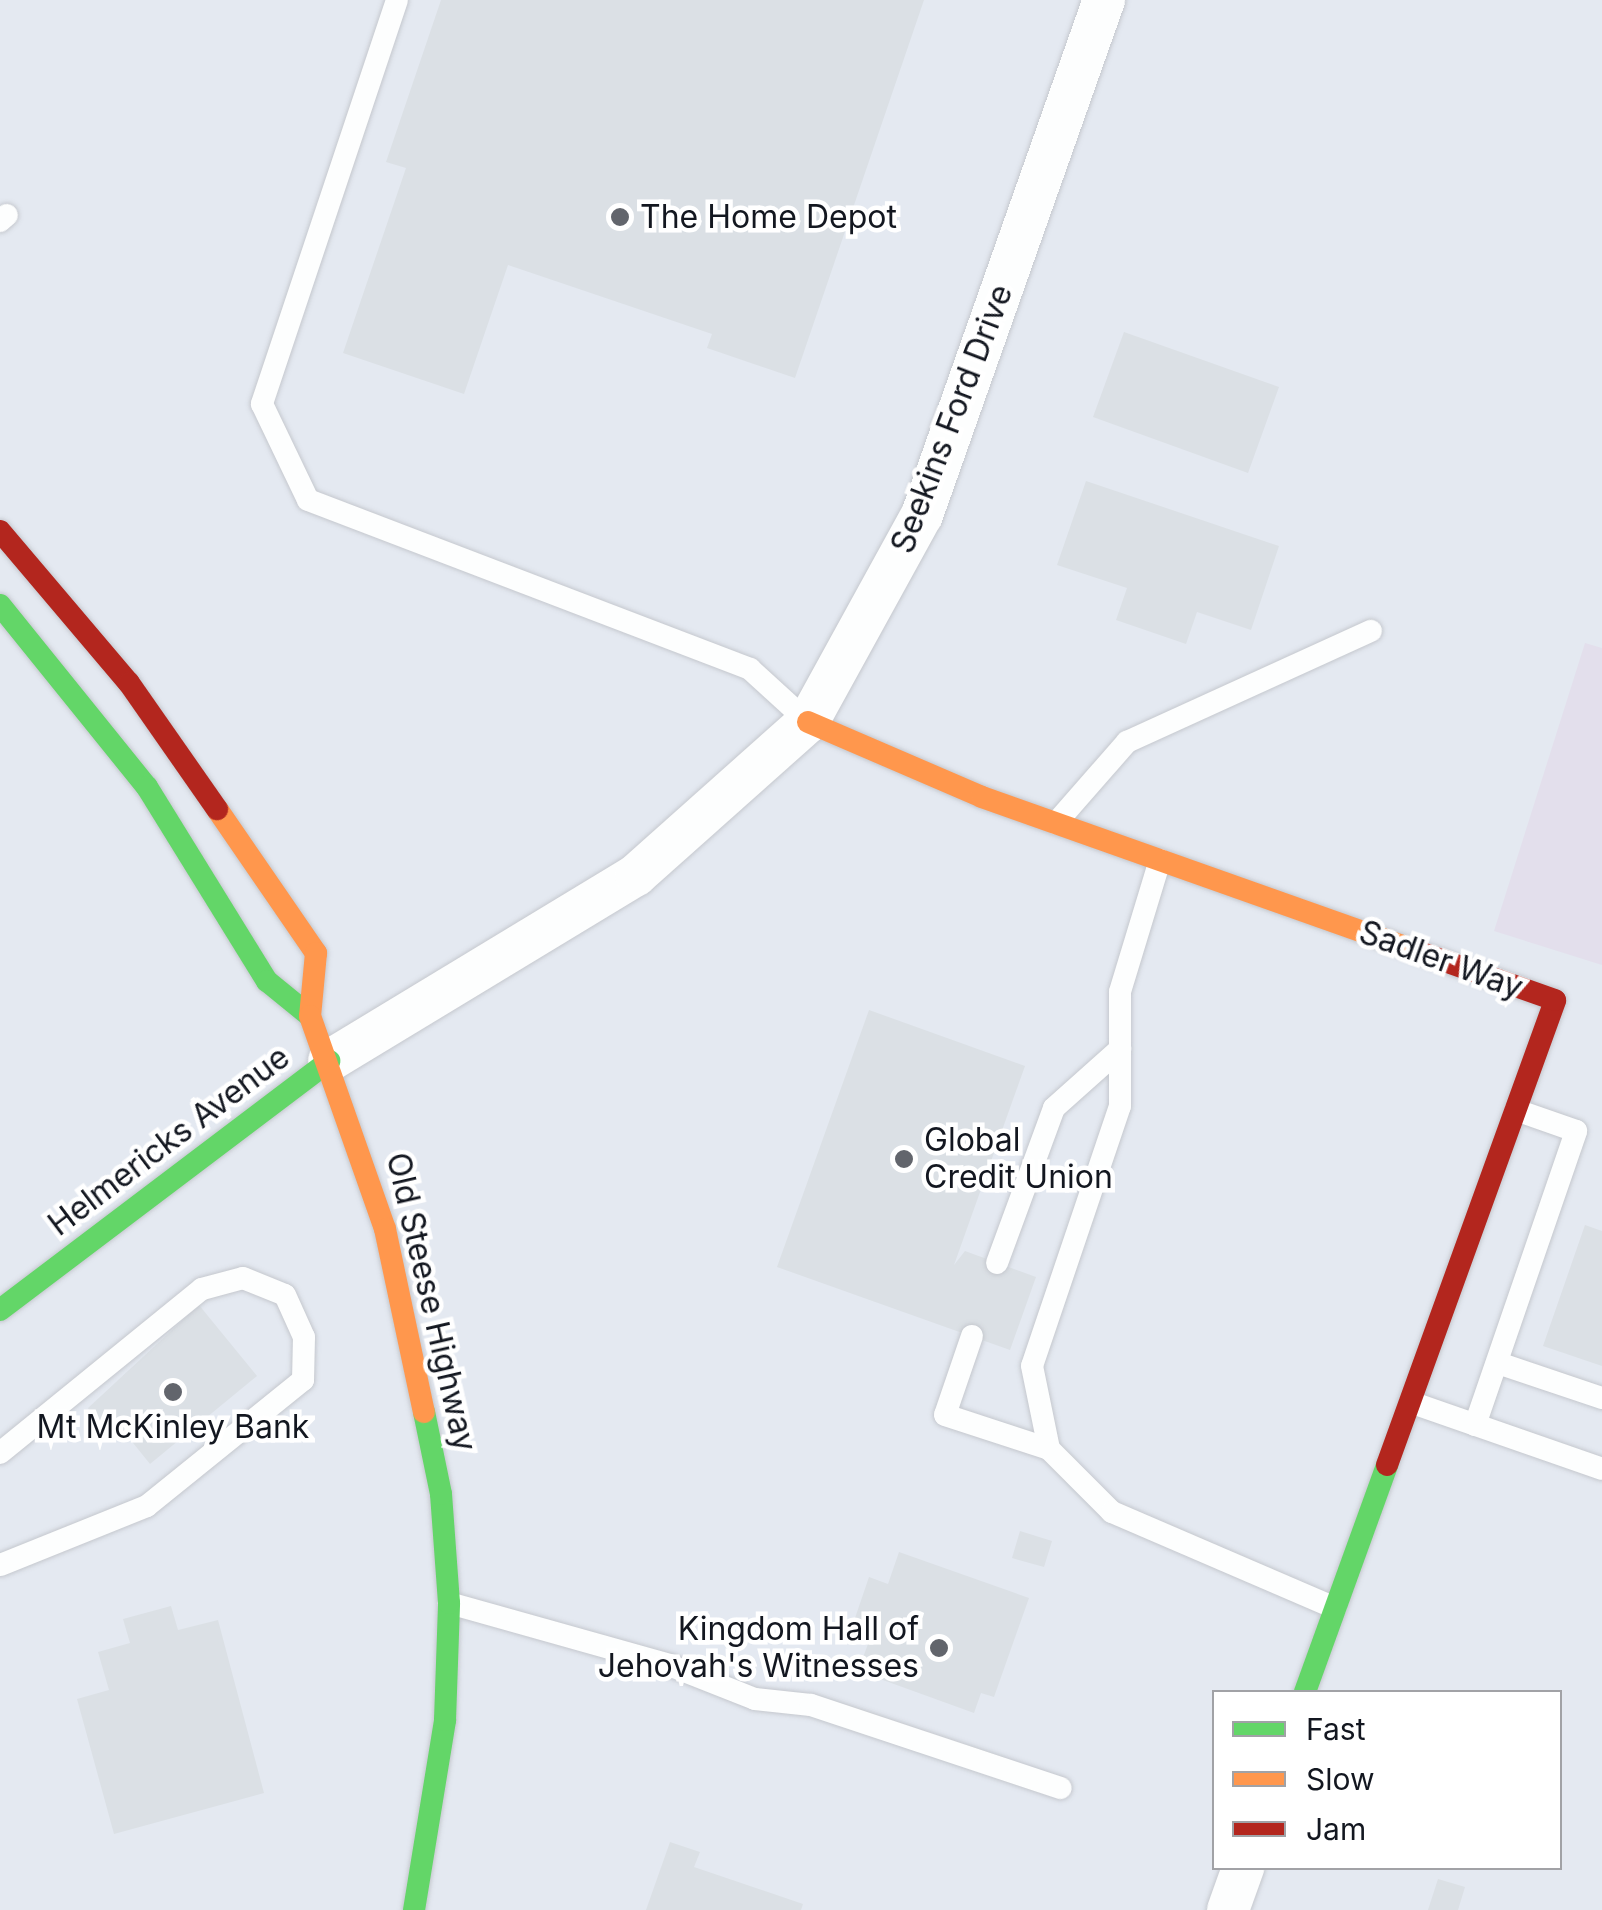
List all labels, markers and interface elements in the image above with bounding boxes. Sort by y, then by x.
place label: The Home Depot [640,198,897,236]
marker: The Home Depot [609,206,631,228]
street label: Seekins Ford Drive [883,279,1021,559]
street label: Sadler Way [1354,913,1528,1007]
street label: Helmericks Avenue [41,1038,297,1244]
place label: Global Credit Union [924,1122,1113,1197]
marker: Global Credit Union [893,1148,915,1170]
street label: Old Steese Highway [378,1149,484,1455]
marker: Mt McKinley Bank [162,1381,184,1403]
place label: Mt McKinley Bank [37,1408,309,1446]
place label: Kingdom Hall of Jehovah's Witnesses [598,1611,919,1686]
marker: Kingdom Hall of Jehovah's Witnesses [928,1637,950,1659]
legend [1212,1690,1562,1870]
text: Fast [1306,1711,1365,1747]
text: Slow [1306,1761,1375,1797]
text: Jam [1306,1811,1366,1847]

